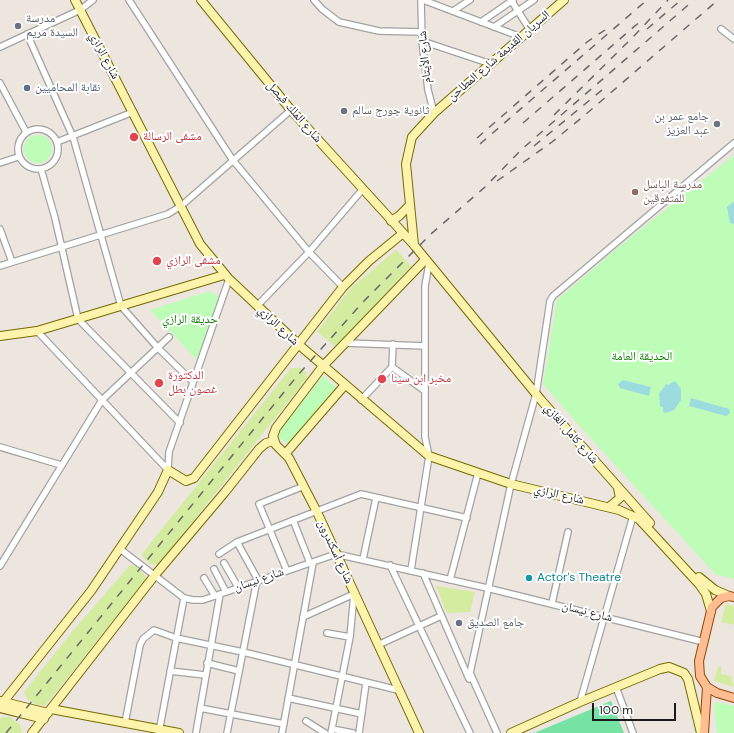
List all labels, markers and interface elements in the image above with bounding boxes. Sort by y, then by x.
street label: السريان القديمة شارع المطاحن [445,8,553,104]
place label: مدرسة السيدة مريم [26,12,78,40]
marker: مدرسة السيدة مريم [13,21,23,31]
street label: شارع الرازي [86,30,122,82]
street label: شارع الأيتام [416,30,434,84]
street label: شارع الملك فيصل [263,78,325,146]
place label: نقابة المحاميين [35,81,100,95]
marker: نقابة المحاميين [22,83,32,93]
place label: ثانوية جورج سالم [352,104,429,118]
marker: ثانوية جورج سالم [339,106,349,116]
place label: جامع عمر بن عبد العزيز [655,110,709,138]
marker: جامع عمر بن عبد العزيز [712,119,722,129]
place label: مشفى الرسالة [143,130,202,144]
marker: مشفى الرسالة [128,131,140,143]
place label: مدرسة الباسل للمتفوقين [643,178,702,206]
marker: مدرسة الباسل للمتفوقين [630,187,640,197]
place label: مشفى الرازي [166,254,221,268]
marker: مشفى الرازي [151,255,163,267]
street label: شارع الرازي [254,303,302,349]
park label: حديقة الرازي [162,313,218,327]
park label: الحديقة العامة [612,350,672,364]
place label: الدكتورة غصون بطل [168,369,217,397]
place label: مخبر ابن سينا [391,372,451,386]
marker: مخبر ابن سينا [376,373,388,385]
marker: الدكتورة غصون بطل [153,377,165,389]
street label: شارع كامل الغازي [541,401,601,467]
street label: شارع الرازي [532,482,586,508]
street label: شارع أسكندرون [314,518,356,586]
street label: شارع نيسان [232,565,286,595]
place label: Actor's Theatre [537,571,621,585]
marker: Actor's Theatre [524,573,534,583]
street label: شارع نيسان [560,599,614,625]
place label: جامع الصديق [467,616,524,630]
marker: جامع الصديق [454,618,464,628]
scale bar [594,695,678,721]
text: 100 m [599,702,633,718]

